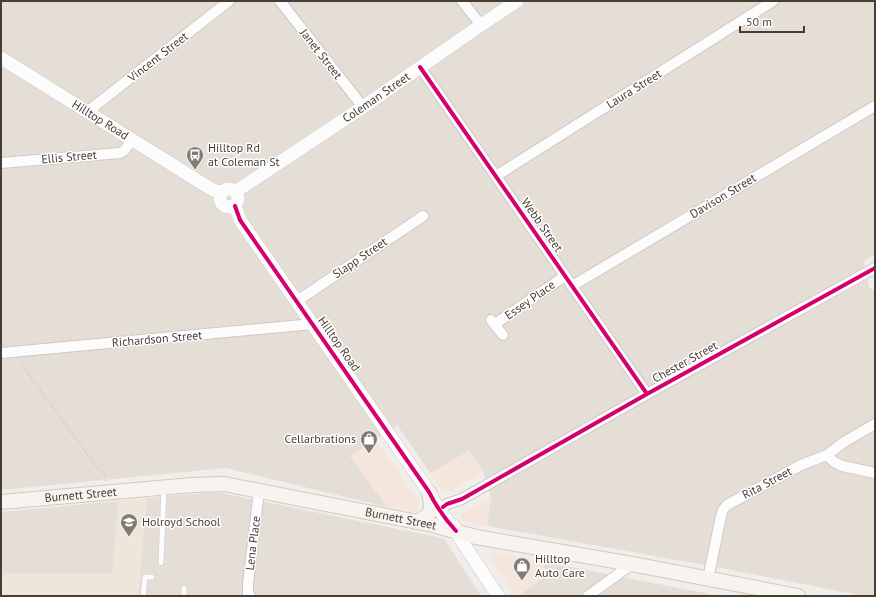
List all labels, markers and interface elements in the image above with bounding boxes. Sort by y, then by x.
scale bar [740,8,804,34]
text: 50 m [746,14,772,29]
street label: Janet Street [296,25,346,82]
street label: Vincent Street [124,28,191,85]
street label: Laura Street [603,66,664,111]
street label: Coleman Street [339,69,413,126]
street label: Hilltop Road [69,96,132,143]
place label: Hilltop Rd at Coleman St [208,140,280,169]
bus stop icon: Hilltop Rd at Coleman St [185,145,205,170]
street label: Ellis Street [41,147,97,166]
street label: Davison Street [687,170,759,221]
street label: Webb Street [518,195,566,255]
street label: Slapp Street [330,234,390,281]
street label: Essey Place [502,277,558,322]
street label: Hilltop Road [315,313,364,374]
street label: Richardson Street [111,327,203,350]
street label: Chester Street [649,337,720,386]
shop icon: Cellarbrations [359,429,379,454]
place label: Cellarbrations [285,431,356,446]
street label: Rita Street [739,463,794,502]
street label: Burnett Street [44,484,117,505]
street label: Burnett Street [364,504,438,533]
school or university icon: Holroyd School [119,512,139,537]
place label: Holroyd School [142,514,221,529]
street label: Lena Place [242,515,263,571]
place label: Hilltop Auto Care [535,551,585,580]
shop icon: Hilltop Auto Care [512,556,532,581]

